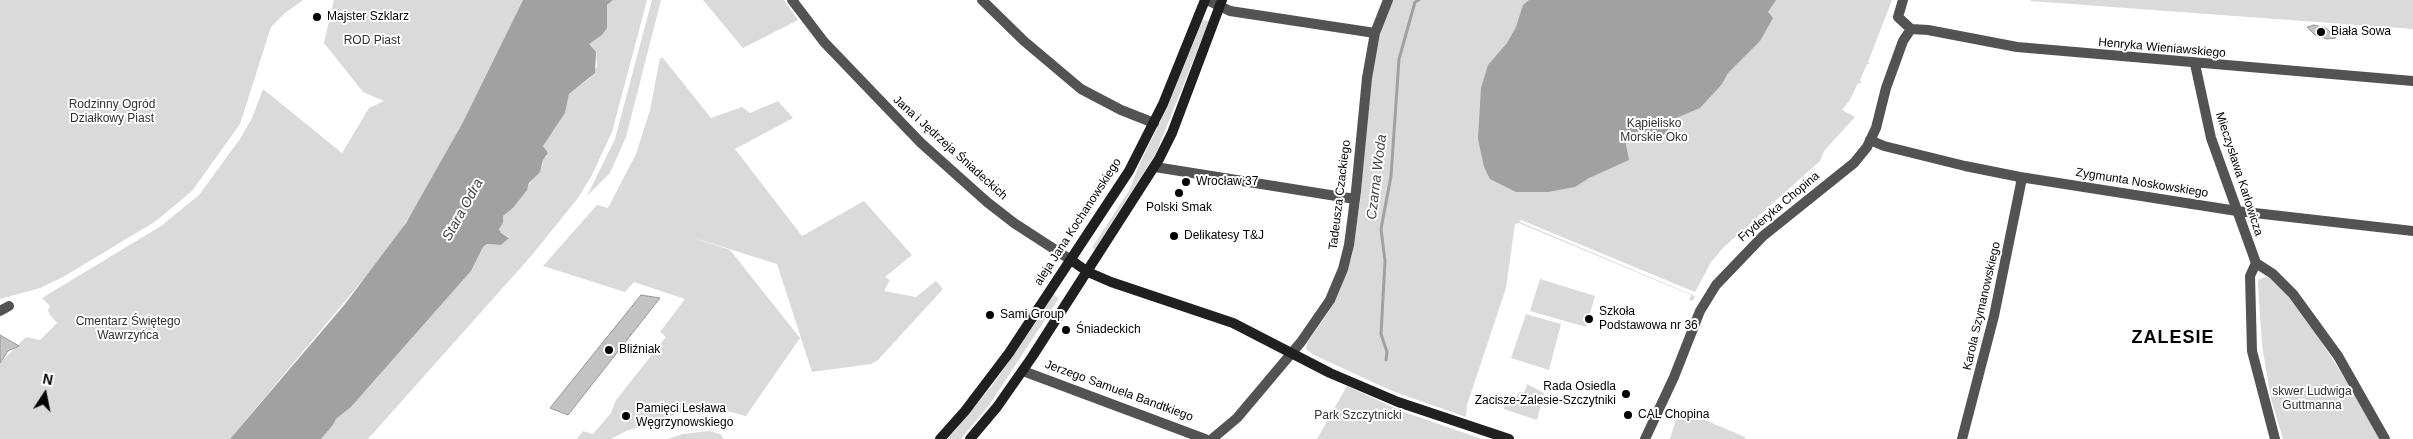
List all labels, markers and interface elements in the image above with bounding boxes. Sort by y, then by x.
place label: Majster Szklarz [327,10,409,24]
marker: Majster Szklarz [311,11,323,23]
place label: Biała Sowa [2331,25,2391,39]
marker: Biała Sowa [2315,26,2327,38]
park label: ROD Piast [344,34,400,48]
street label: Henryka Wieniawskiego [2098,35,2226,61]
street label: Jana i Jędrzeja Śniadeckich [890,93,1010,203]
park label: Rodzinny Ogród Działkowy Piast [69,98,155,126]
street label: Mieczysława Karłowicza [2212,110,2266,238]
park label: Kąpielisko Morskie Oko [1620,117,1688,145]
water label: Czarna Woda [1363,133,1391,221]
street label: Tadeusza Czackiego [1326,139,1354,251]
street label: aleja Jana Kochanowskiego [1031,156,1125,288]
street label: Zygmunta Noskowskiego [2075,165,2209,201]
street label: Fryderyka Chopina [1736,169,1822,245]
place label: Wrocław 37 [1196,175,1258,189]
water label: Stara Odra [439,176,487,244]
marker: Wrocław 37 [1180,176,1192,188]
marker: Polski Smak [1173,187,1185,199]
place label: Polski Smak [1146,201,1212,215]
place label: Delikatesy T&J [1184,229,1264,243]
marker: Delikatesy T&J [1168,230,1180,242]
street label: Karola Szymanowskiego [1960,240,2004,372]
place label: Szkoła Podstawowa nr 36 [1599,305,1698,333]
place label: Sami Group [1000,308,1064,322]
marker: Sami Group [984,309,996,321]
marker: Szkoła Podstawowa nr 36 [1583,313,1595,325]
park label: Cmentarz Świętego Wawrzyńca [76,315,180,343]
place label: Śniadeckich [1076,323,1141,337]
marker: Śniadeckich [1060,324,1072,336]
district label: ZALESIE [2131,327,2215,349]
place label: Bliźniak [619,343,660,357]
marker: Bliźniak [603,344,615,356]
street label: Jerzego Samuela Bandtkiego [1043,357,1195,425]
north arrow [20,369,70,419]
text: N [41,370,54,388]
place label: Rada Osiedla Zacisze-Zalesie-Szczytniki [1475,380,1616,408]
park label: skwer Ludwiga Guttmanna [2272,385,2352,413]
marker: Rada Osiedla Zacisze-Zalesie-Szczytniki [1620,388,1632,400]
place label: Pamięci Lesława Węgrzynowskiego [636,402,733,430]
place label: CAL Chopina [1638,408,1709,422]
park label: Park Szczytnicki [1314,409,1402,423]
marker: CAL Chopina [1622,409,1634,421]
marker: Pamięci Lesława Węgrzynowskiego [620,410,632,422]

